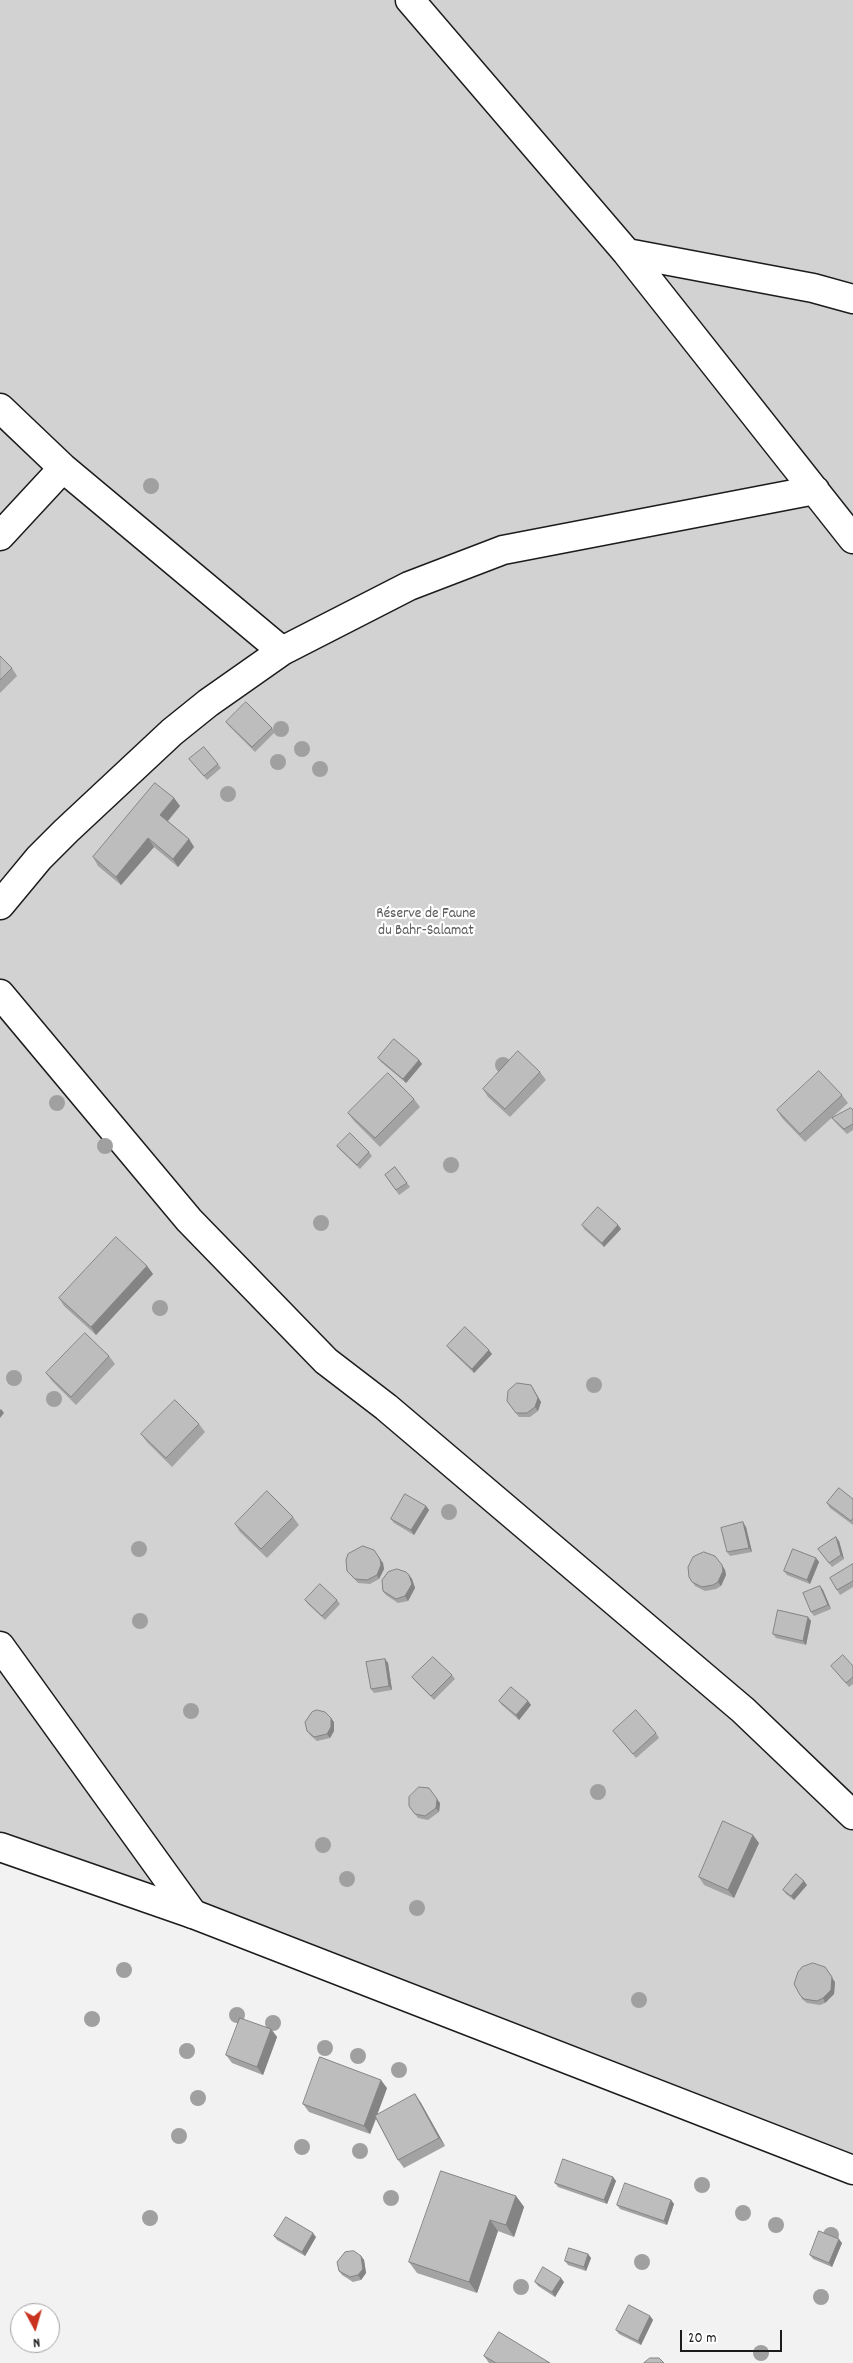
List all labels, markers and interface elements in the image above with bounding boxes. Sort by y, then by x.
park label: Réserve de Faune du Bahr-Salamat [376,906,476,941]
north arrow [10,2303,60,2353]
scale bar [683,2320,786,2352]
text: 20 m [688,2328,716,2350]
text: N [32,2332,41,2352]

